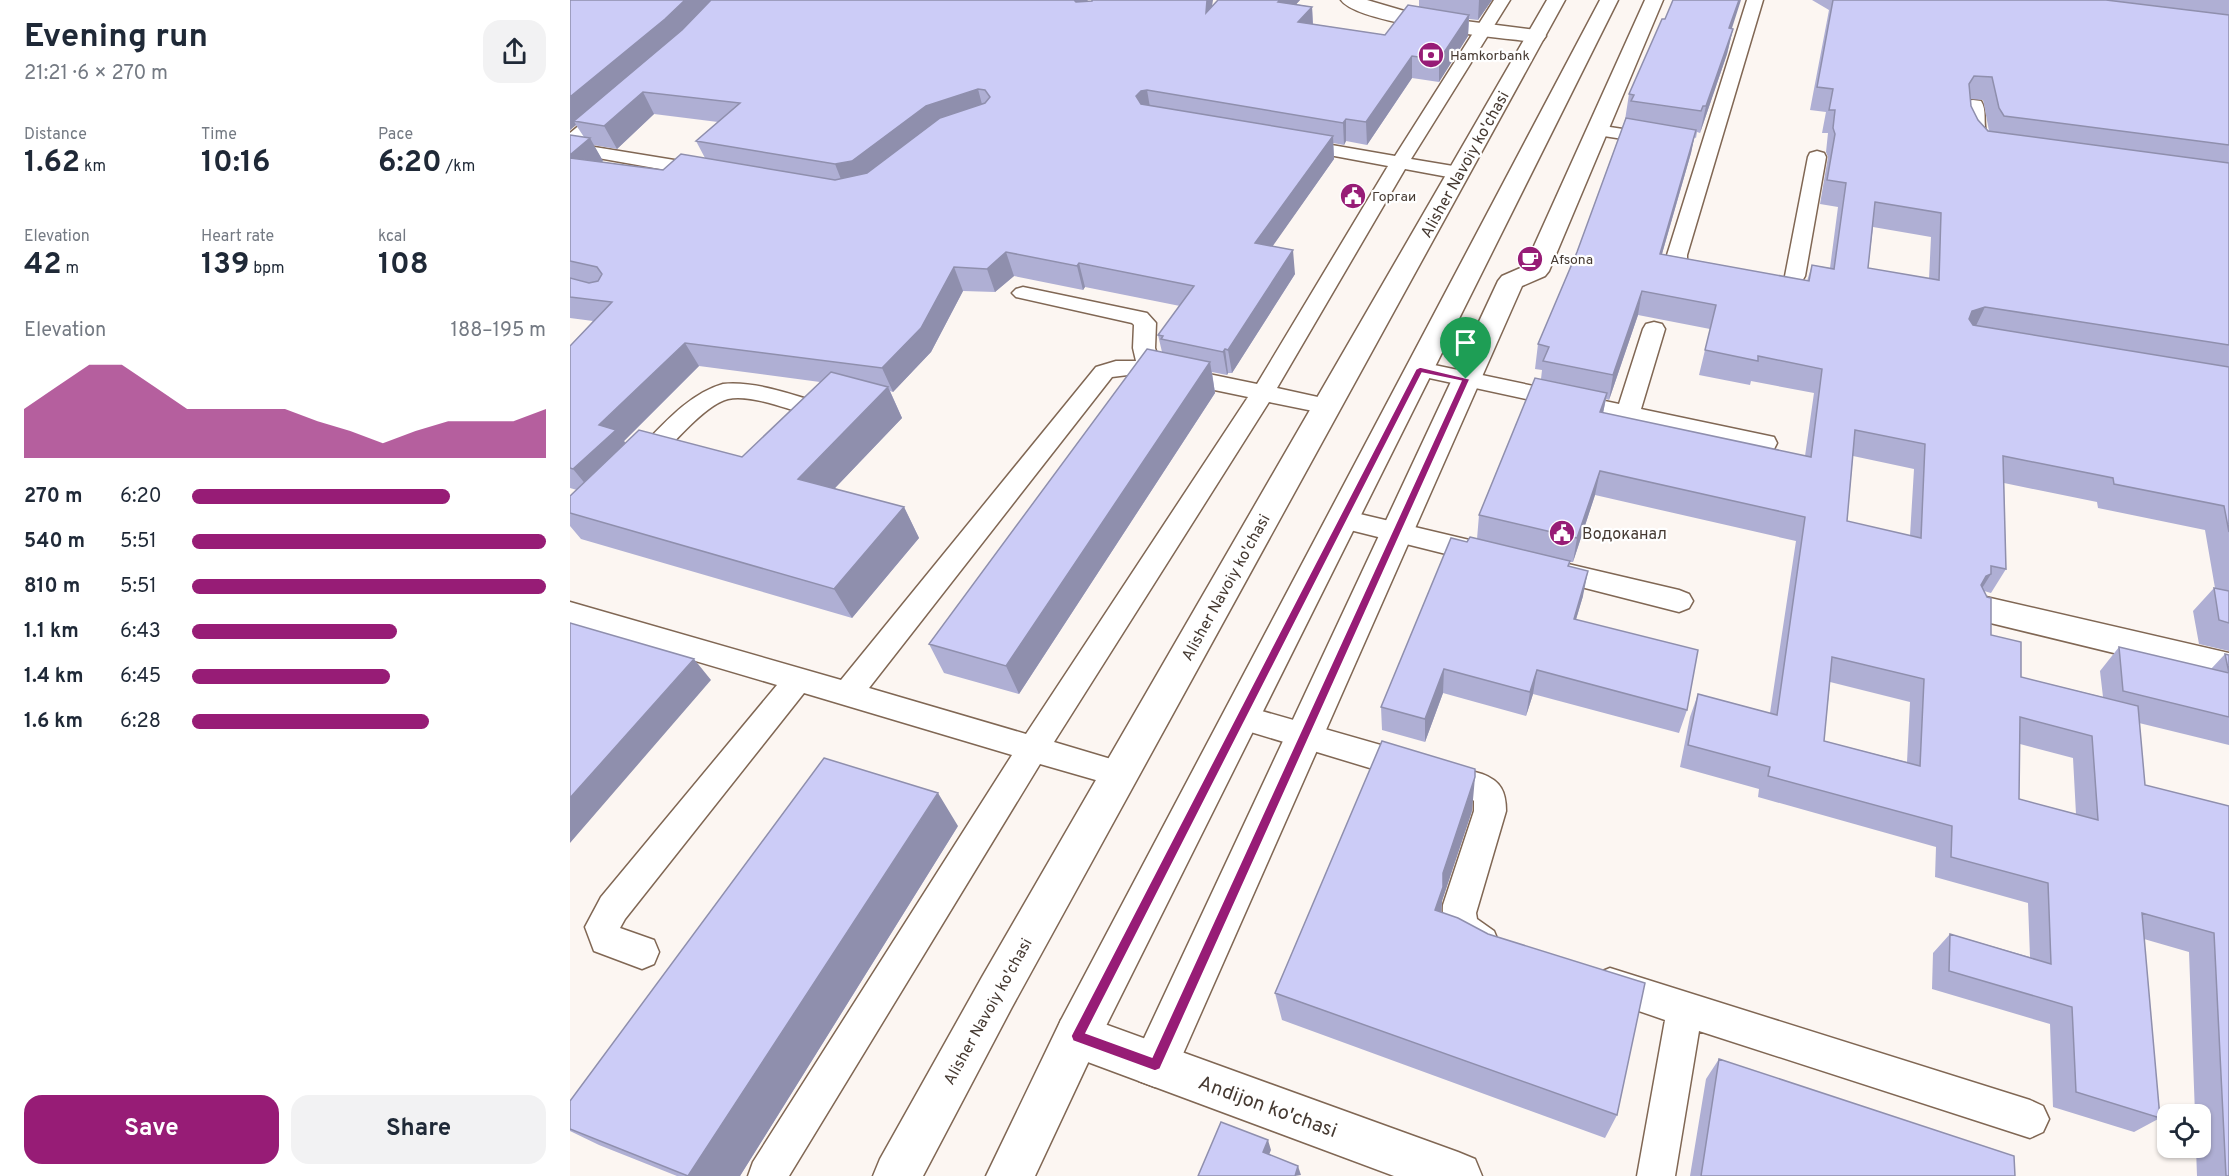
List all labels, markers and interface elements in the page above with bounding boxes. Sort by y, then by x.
text: Evening run [24,17,208,59]
button: share [483,20,546,83]
bank icon: Hamkorbank [1416,40,1446,70]
place label: Hamkorbank [1450,48,1530,65]
text: 21:21 · 6 × 270 m [24,61,168,87]
street label: Alisher Navoiy ko'chasi [1417,88,1514,242]
text: Distance [24,125,87,145]
text: Time [201,125,237,145]
text: Pace [378,125,413,145]
text: 1.62 [24,145,80,182]
text: 10:16 [201,145,270,182]
text: 6:20 [378,145,442,182]
text: km [80,157,106,177]
text: /km [442,157,475,177]
public building icon: Горгаи [1338,181,1368,211]
place label: Горгаи [1372,189,1416,206]
text: Elevation [24,227,90,247]
text: Heart rate [201,227,274,247]
text: kcal [378,227,406,247]
cafe icon: Afsona [1515,244,1545,274]
text: 42 [24,247,62,284]
text: 139 [201,247,249,284]
text: 108 [378,247,429,284]
place label: Afsona [1550,252,1593,269]
text: m [62,259,79,279]
text: bpm [249,259,285,279]
pin [1440,317,1491,379]
text: Elevation [24,318,106,344]
text: 188–195 m [451,318,546,344]
icon: arrive [1449,326,1482,359]
text: 270 m [24,484,82,510]
text: 6:20 [120,484,162,510]
street label: Alisher Navoiy ko'chasi [1178,511,1275,665]
public building icon: Водоканал [1547,518,1577,548]
place label: Водоканал [1582,525,1667,545]
text: 540 m [24,529,85,555]
text: 5:51 [120,529,157,555]
text: 810 m [24,574,80,600]
text: 5:51 [120,574,157,600]
text: 1.1 km [24,619,79,645]
text: 6:43 [120,619,161,645]
text: 1.4 km [24,664,84,690]
text: 6:45 [120,664,161,690]
text: 1.6 km [24,709,83,735]
text: 6:28 [120,709,161,735]
street label: Alisher Navoiy ko'chasi [940,935,1037,1089]
street label: Andijon ko'chasi [1194,1071,1340,1145]
button: Save [24,1095,279,1164]
button: Share [291,1095,546,1164]
map controls [2157,1104,2211,1158]
button: locate [2157,1104,2211,1158]

